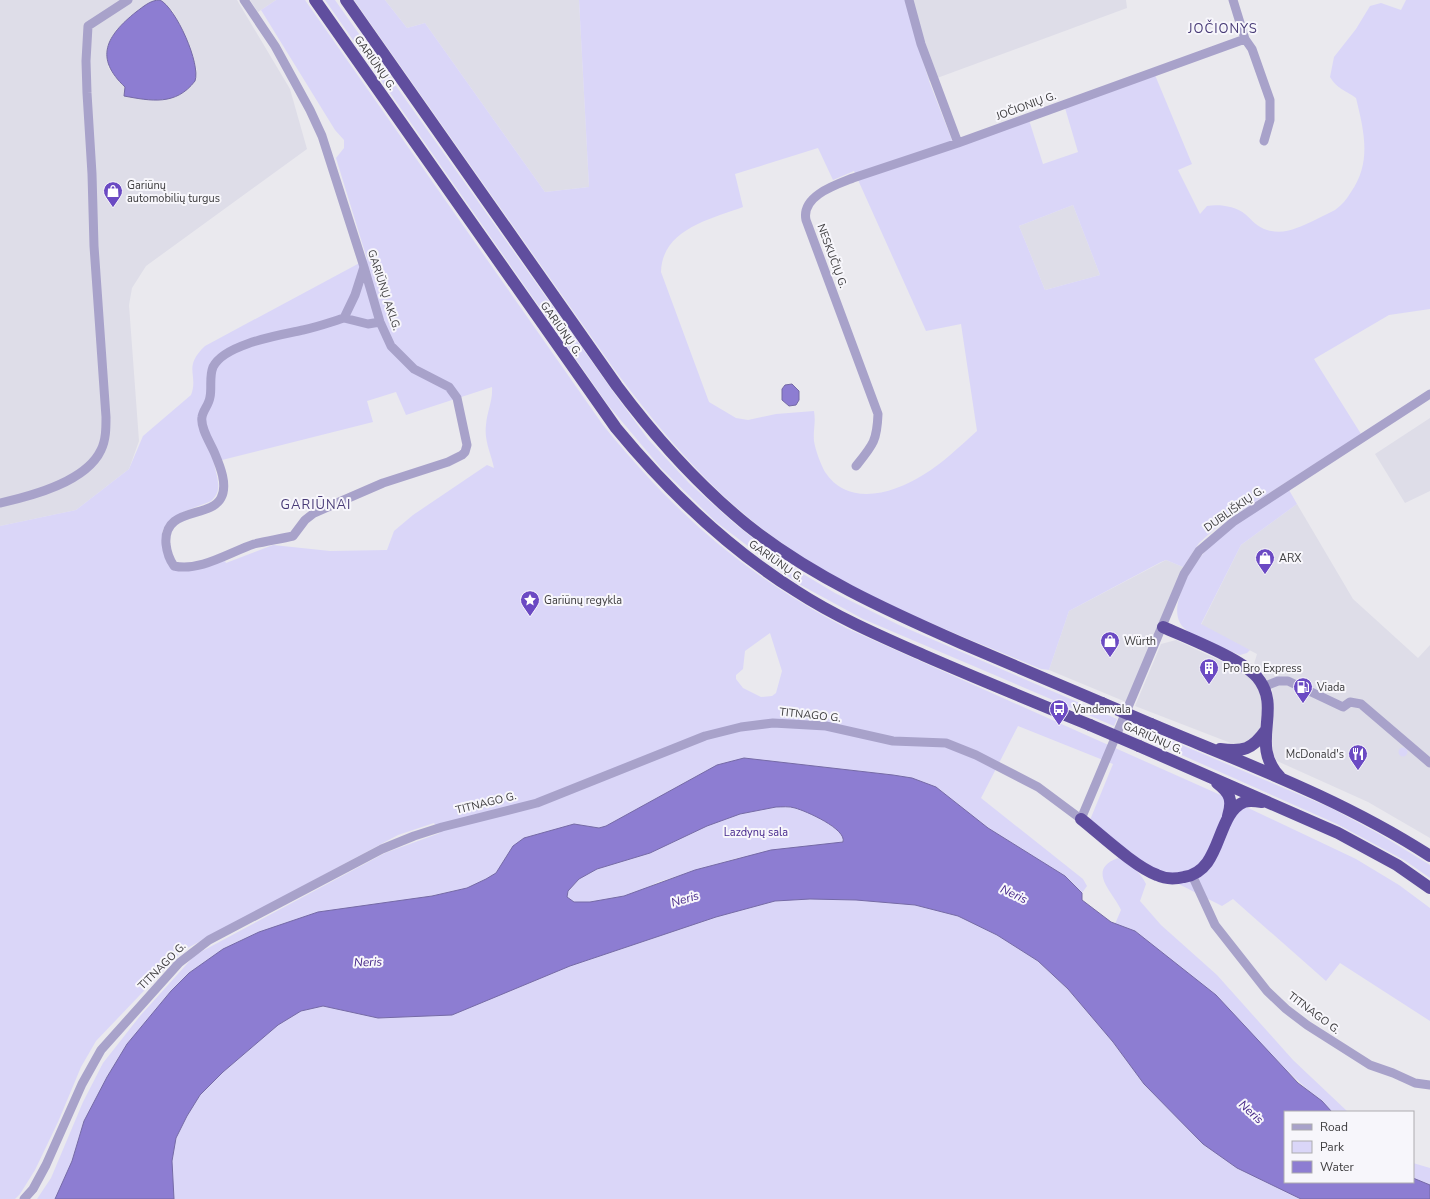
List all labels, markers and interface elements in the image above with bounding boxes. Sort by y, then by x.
district label: JOČIONYS [1187,19,1258,38]
street label: GARIŪNŲ G. [351,33,399,93]
street label: JOČIONIŲ G. [993,87,1058,124]
place label: Gariūnų automobilių turgus [127,178,220,206]
shop icon: Gariūnų automobilių turgus [102,180,124,208]
street label: NESKUČIŲ G. [813,221,852,290]
street label: GARIŪNŲ AKLG. [364,248,404,332]
street label: GARIŪNŲ G. [537,299,585,359]
street label: DUBLIŠKIŲ G. [1200,482,1267,535]
district label: GARIŪNAI [281,496,351,514]
street label: GARIŪNŲ G. [746,537,806,585]
shop icon: ARX [1254,547,1276,575]
place label: ARX [1279,551,1302,566]
place icon: Gariūnų regykla [519,589,541,617]
place label: Gariūnų regykla [544,593,622,608]
shop icon: Würth [1099,630,1121,658]
place label: Würth [1124,634,1156,649]
building icon: Pro Bro Express [1198,657,1220,685]
place label: Pro Bro Express [1223,661,1302,676]
fuel station icon: Viada [1292,676,1314,704]
place label: Viada [1316,680,1345,695]
bus stop icon: Vandenvala [1048,698,1070,726]
place label: Vandenvala [1072,702,1131,717]
street label: TITNAGO G. [778,704,842,726]
street label: GARIŪNŲ G. [1121,718,1185,758]
restaurant icon: McDonald's [1347,743,1369,771]
place label: McDonald's [1286,747,1344,762]
street label: TITNAGO G. [454,788,518,818]
park label: Lazdynų sala [724,825,788,840]
water label: Neris [998,881,1030,907]
water label: Neris [669,887,701,911]
street label: TITNAGO G. [135,939,189,993]
water label: Neris [354,954,383,970]
street label: TITNAGO G. [1285,988,1343,1038]
water label: Neris [1235,1097,1267,1127]
legend [1284,1111,1414,1183]
text: Road [1320,1119,1348,1135]
text: Park [1320,1139,1345,1155]
text: Water [1320,1159,1354,1175]

